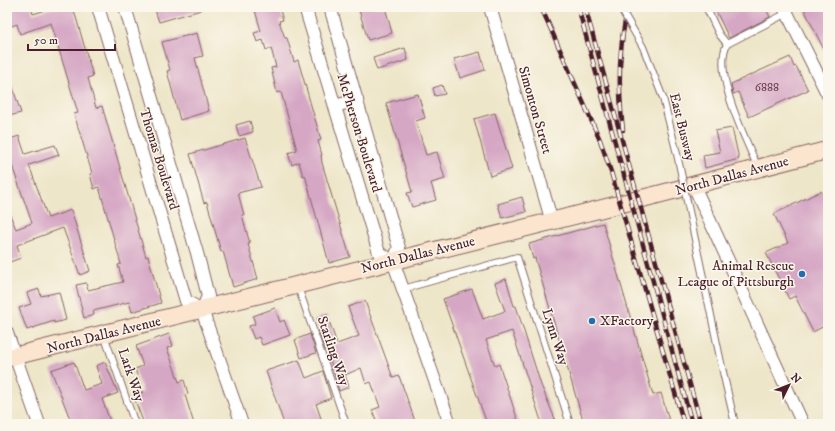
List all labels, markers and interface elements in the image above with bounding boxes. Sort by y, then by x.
scale bar [28,26,115,52]
text: 50 m [34,33,58,48]
street label: Simonton Street [514,64,556,156]
street label: McPherson Boulevard [332,71,386,195]
house number: 6888 [755,80,779,95]
street label: East Busway [665,91,699,163]
street label: Thomas Boulevard [135,106,183,212]
street label: North Dallas Avenue [673,152,791,200]
street label: North Dallas Avenue [359,232,477,278]
place label: Animal Rescue League of Pittsburgh [678,257,795,291]
marker: Animal Rescue League of Pittsburgh [797,269,807,279]
street label: Lynn Way [537,306,573,368]
street label: North Dallas Avenue [45,312,163,358]
place label: XFactory [600,312,654,330]
street label: Starling Way [313,314,353,388]
marker: XFactory [587,316,597,326]
street label: Lark Way [113,346,149,405]
north arrow [769,365,809,405]
text: N [787,371,804,387]

